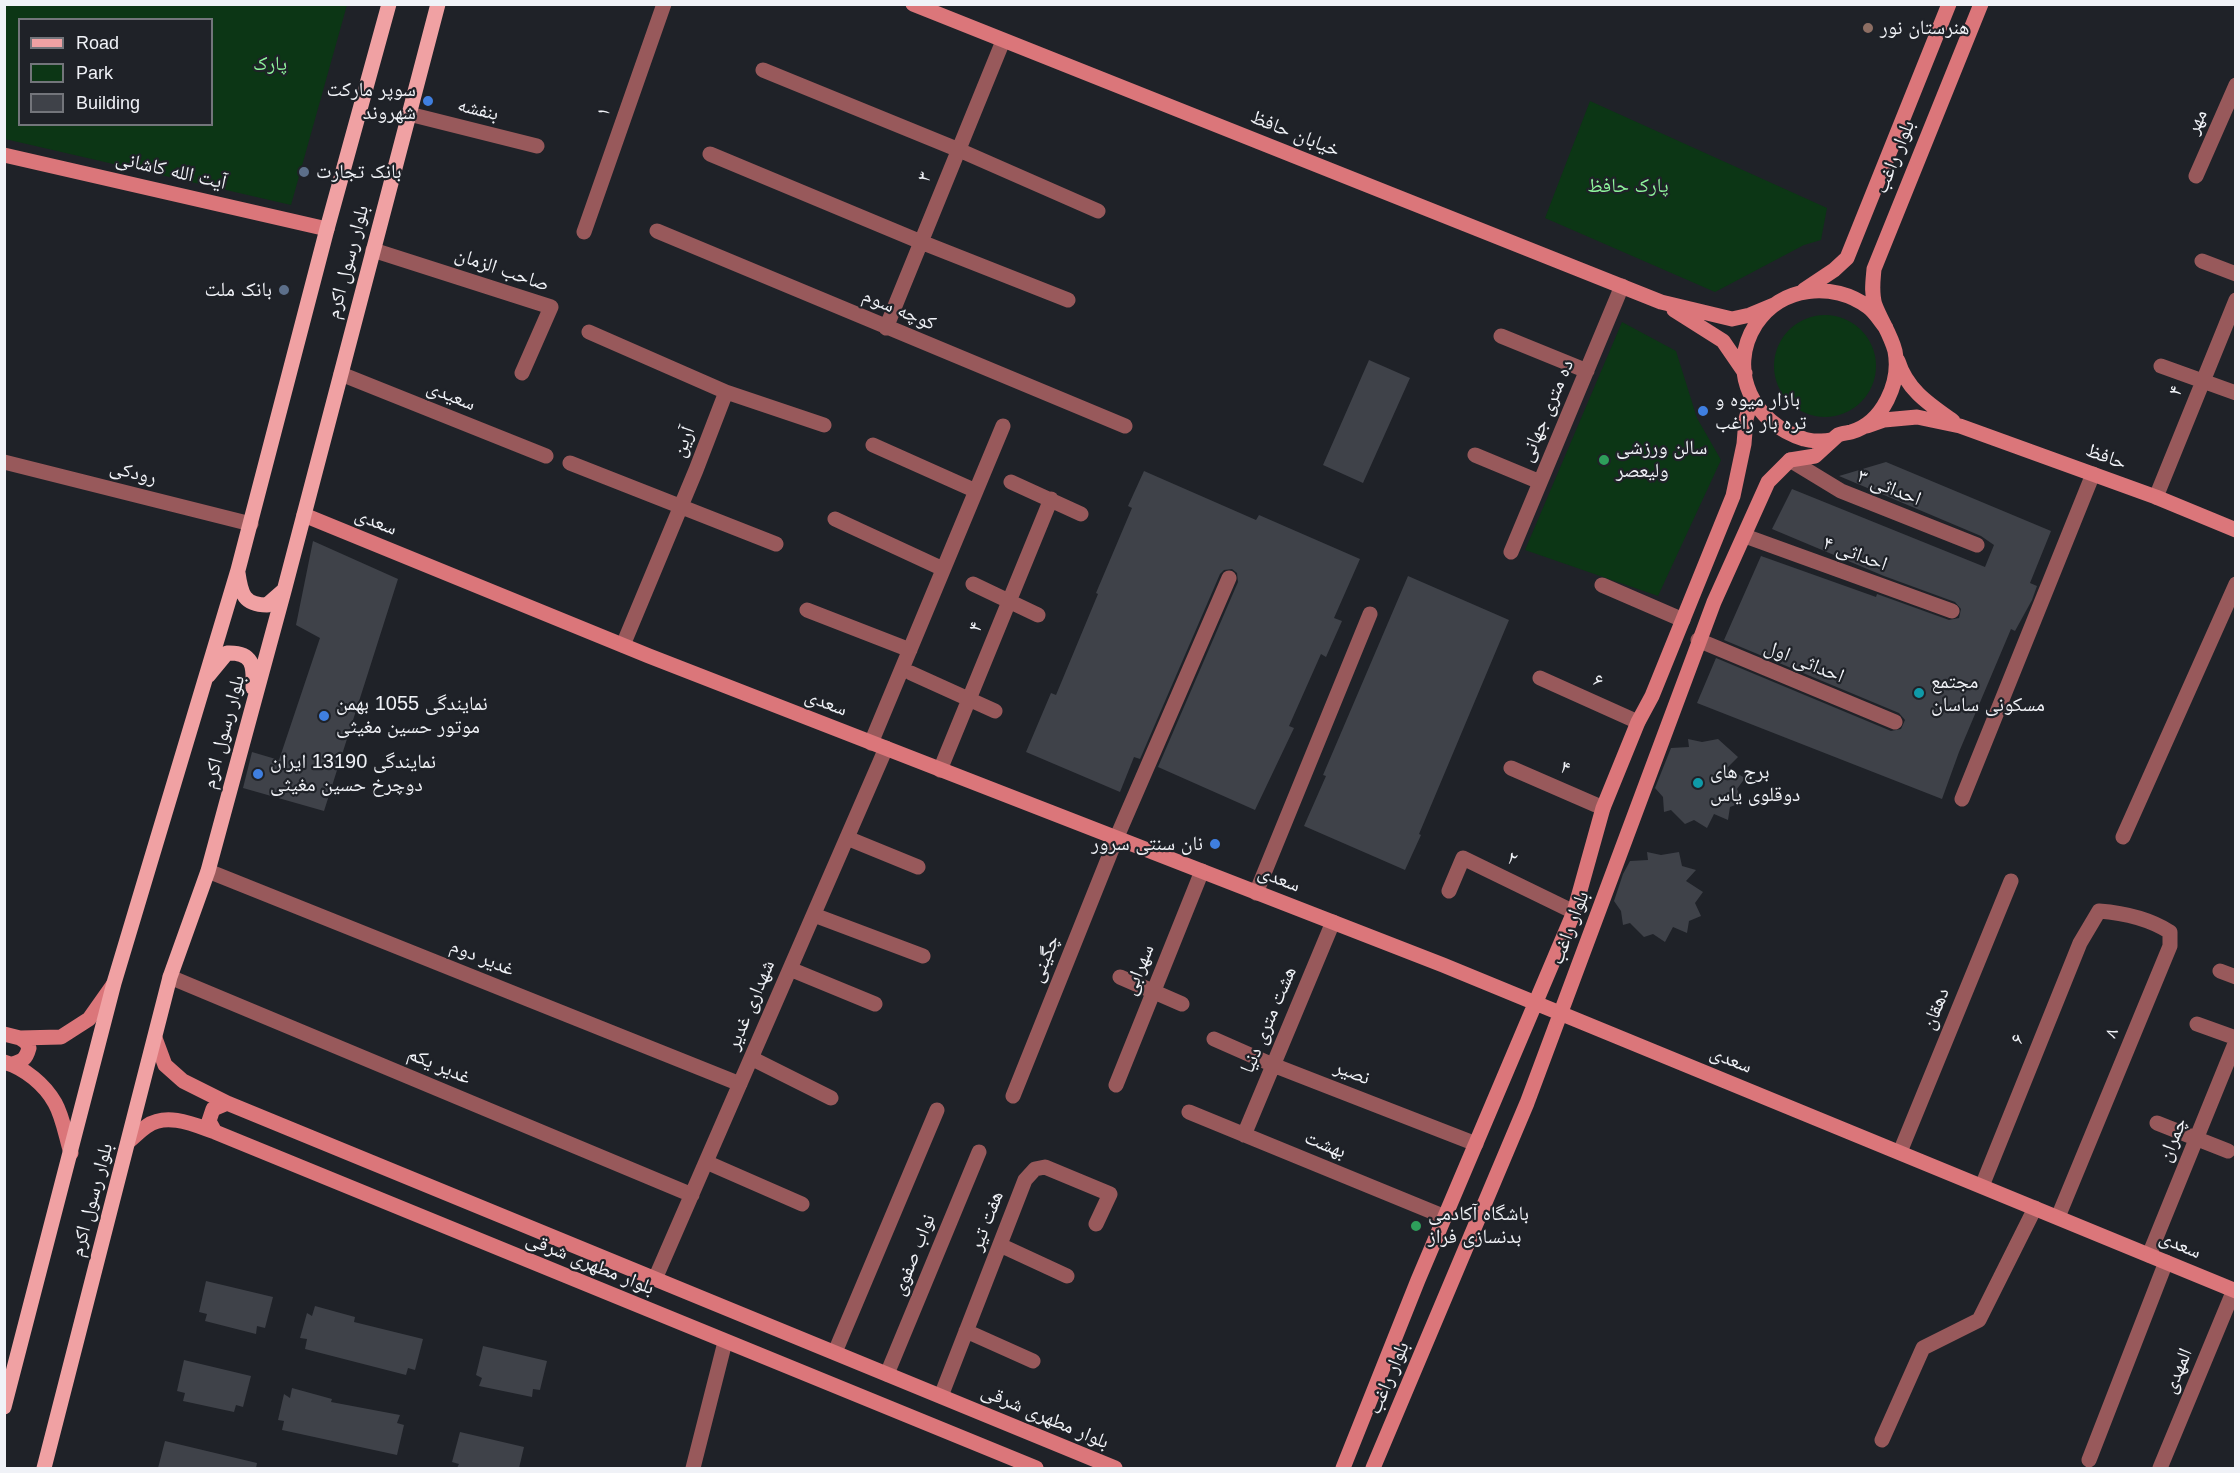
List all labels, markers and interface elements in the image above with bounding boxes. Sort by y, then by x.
place label: هنرستان نور [1880,16,1969,40]
legend [18,18,213,126]
marker: هنرستان نور [1861,21,1875,35]
text: Road [76,33,119,53]
park label: پارک [253,52,287,76]
text: Park [76,63,113,83]
place label: سوپر مارکت شهروند [326,78,416,125]
text: Building [76,93,140,113]
street label: بنفشه [455,93,501,127]
marker: سوپر مارکت شهروند [421,94,435,108]
street label: ۱ [591,104,617,120]
street label: خیابان حافظ [1247,105,1343,163]
street label: مهر [2181,106,2213,138]
street label: بلوار راغب [1870,117,1920,197]
street label: آیت الله کاشانی [113,147,229,195]
place label: بانک تجارت [316,160,402,184]
marker: بانک تجارت [297,165,311,179]
street label: ۳ [912,168,938,186]
park label: پارک حافظ [1587,174,1669,198]
street label: بلوار رسول اکرم [321,203,375,321]
street label: صاحب الزمان [452,243,552,297]
place label: بانک ملت [205,278,272,302]
marker: بانک ملت [277,283,291,297]
street label: کوچه سوم [859,284,939,336]
street label: ده متری جهانی [1515,356,1579,466]
street label: سعیدی [423,375,479,417]
street label: ۴ [2163,382,2189,400]
place label: بازار میوه و تره بار راغب [1715,388,1806,435]
marker: بازار میوه و تره بار راغب [1696,404,1710,418]
street label: آرین [667,423,701,461]
place label: سالن ورزشی ولیعصر [1616,436,1707,483]
street label: حافظ [2082,439,2130,475]
marker: سالن ورزشی ولیعصر [1597,453,1611,467]
street label: رودکی [107,456,159,490]
street label: احداثی ۳ [1854,464,1924,512]
street label: سعدی [351,503,401,541]
street label: احداثی ۴ [1819,531,1891,577]
street label: ۴ [963,618,989,636]
street label: احداثی اول [1761,635,1847,689]
street label: ۶ [1589,668,1607,694]
place label: مجتمع مسکونی ساسان [1931,670,2045,717]
street label: بلوار رسول اکرم [197,673,251,791]
street label: سعدی [801,684,851,722]
marker: مجتمع مسکونی ساسان [1912,686,1926,700]
place label: نمایندگی 1055 بهمن موتور حسین مغیثی [336,692,488,739]
marker: نمایندگی 1055 بهمن موتور حسین مغیثی [317,709,331,723]
place label: نمایندگی 13190 ایران دوچرخ حسین مغیثی [270,750,436,797]
street label: ۴ [1556,755,1574,781]
place label: برج های دوقلوی یاس [1710,760,1800,807]
marker: نمایندگی 13190 ایران دوچرخ حسین مغیثی [251,767,265,781]
marker: برج های دوقلوی یاس [1691,776,1705,790]
place label: نان سنتی سرور [1091,832,1203,856]
marker: نان سنتی سرور [1208,837,1222,851]
street label: ۲ [1503,846,1521,872]
street label: سعدی [1254,860,1304,898]
street label: بلوار راغب [1545,888,1595,968]
street label: چگینی [1025,932,1065,986]
street label: غدیر دوم [446,934,518,982]
street label: سهرابی [1118,941,1160,999]
street label: شهداری غدیر [721,957,781,1053]
street label: هشت متری دنیا [1236,963,1302,1077]
street label: دهقان [1917,985,1955,1033]
street label: ۸ [2099,1024,2125,1042]
street label: ۶ [2005,1030,2031,1048]
street label: سعدی [1706,1041,1756,1079]
street label: غدیر یکم [404,1042,474,1090]
street label: نصیر [1331,1055,1373,1091]
street label: چمران [2153,1114,2193,1166]
street label: بهشت [1301,1126,1349,1164]
street label: بلوار رسول اکرم [65,1141,119,1259]
street label: هفت تیر [965,1188,1009,1254]
place label: باشگاه آکادمی بدنسازی فراز [1428,1202,1529,1249]
street label: نواب صفوی [887,1211,941,1299]
marker: باشگاه آکادمی بدنسازی فراز [1409,1219,1423,1233]
street label: سعدی [2155,1225,2205,1265]
street label: بلوار مطهری شرقی [522,1227,658,1301]
street label: بلوار راغب [1363,1338,1415,1418]
street label: المهدی [2158,1345,2198,1397]
street label: بلوار مطهری شرقی [977,1379,1113,1455]

